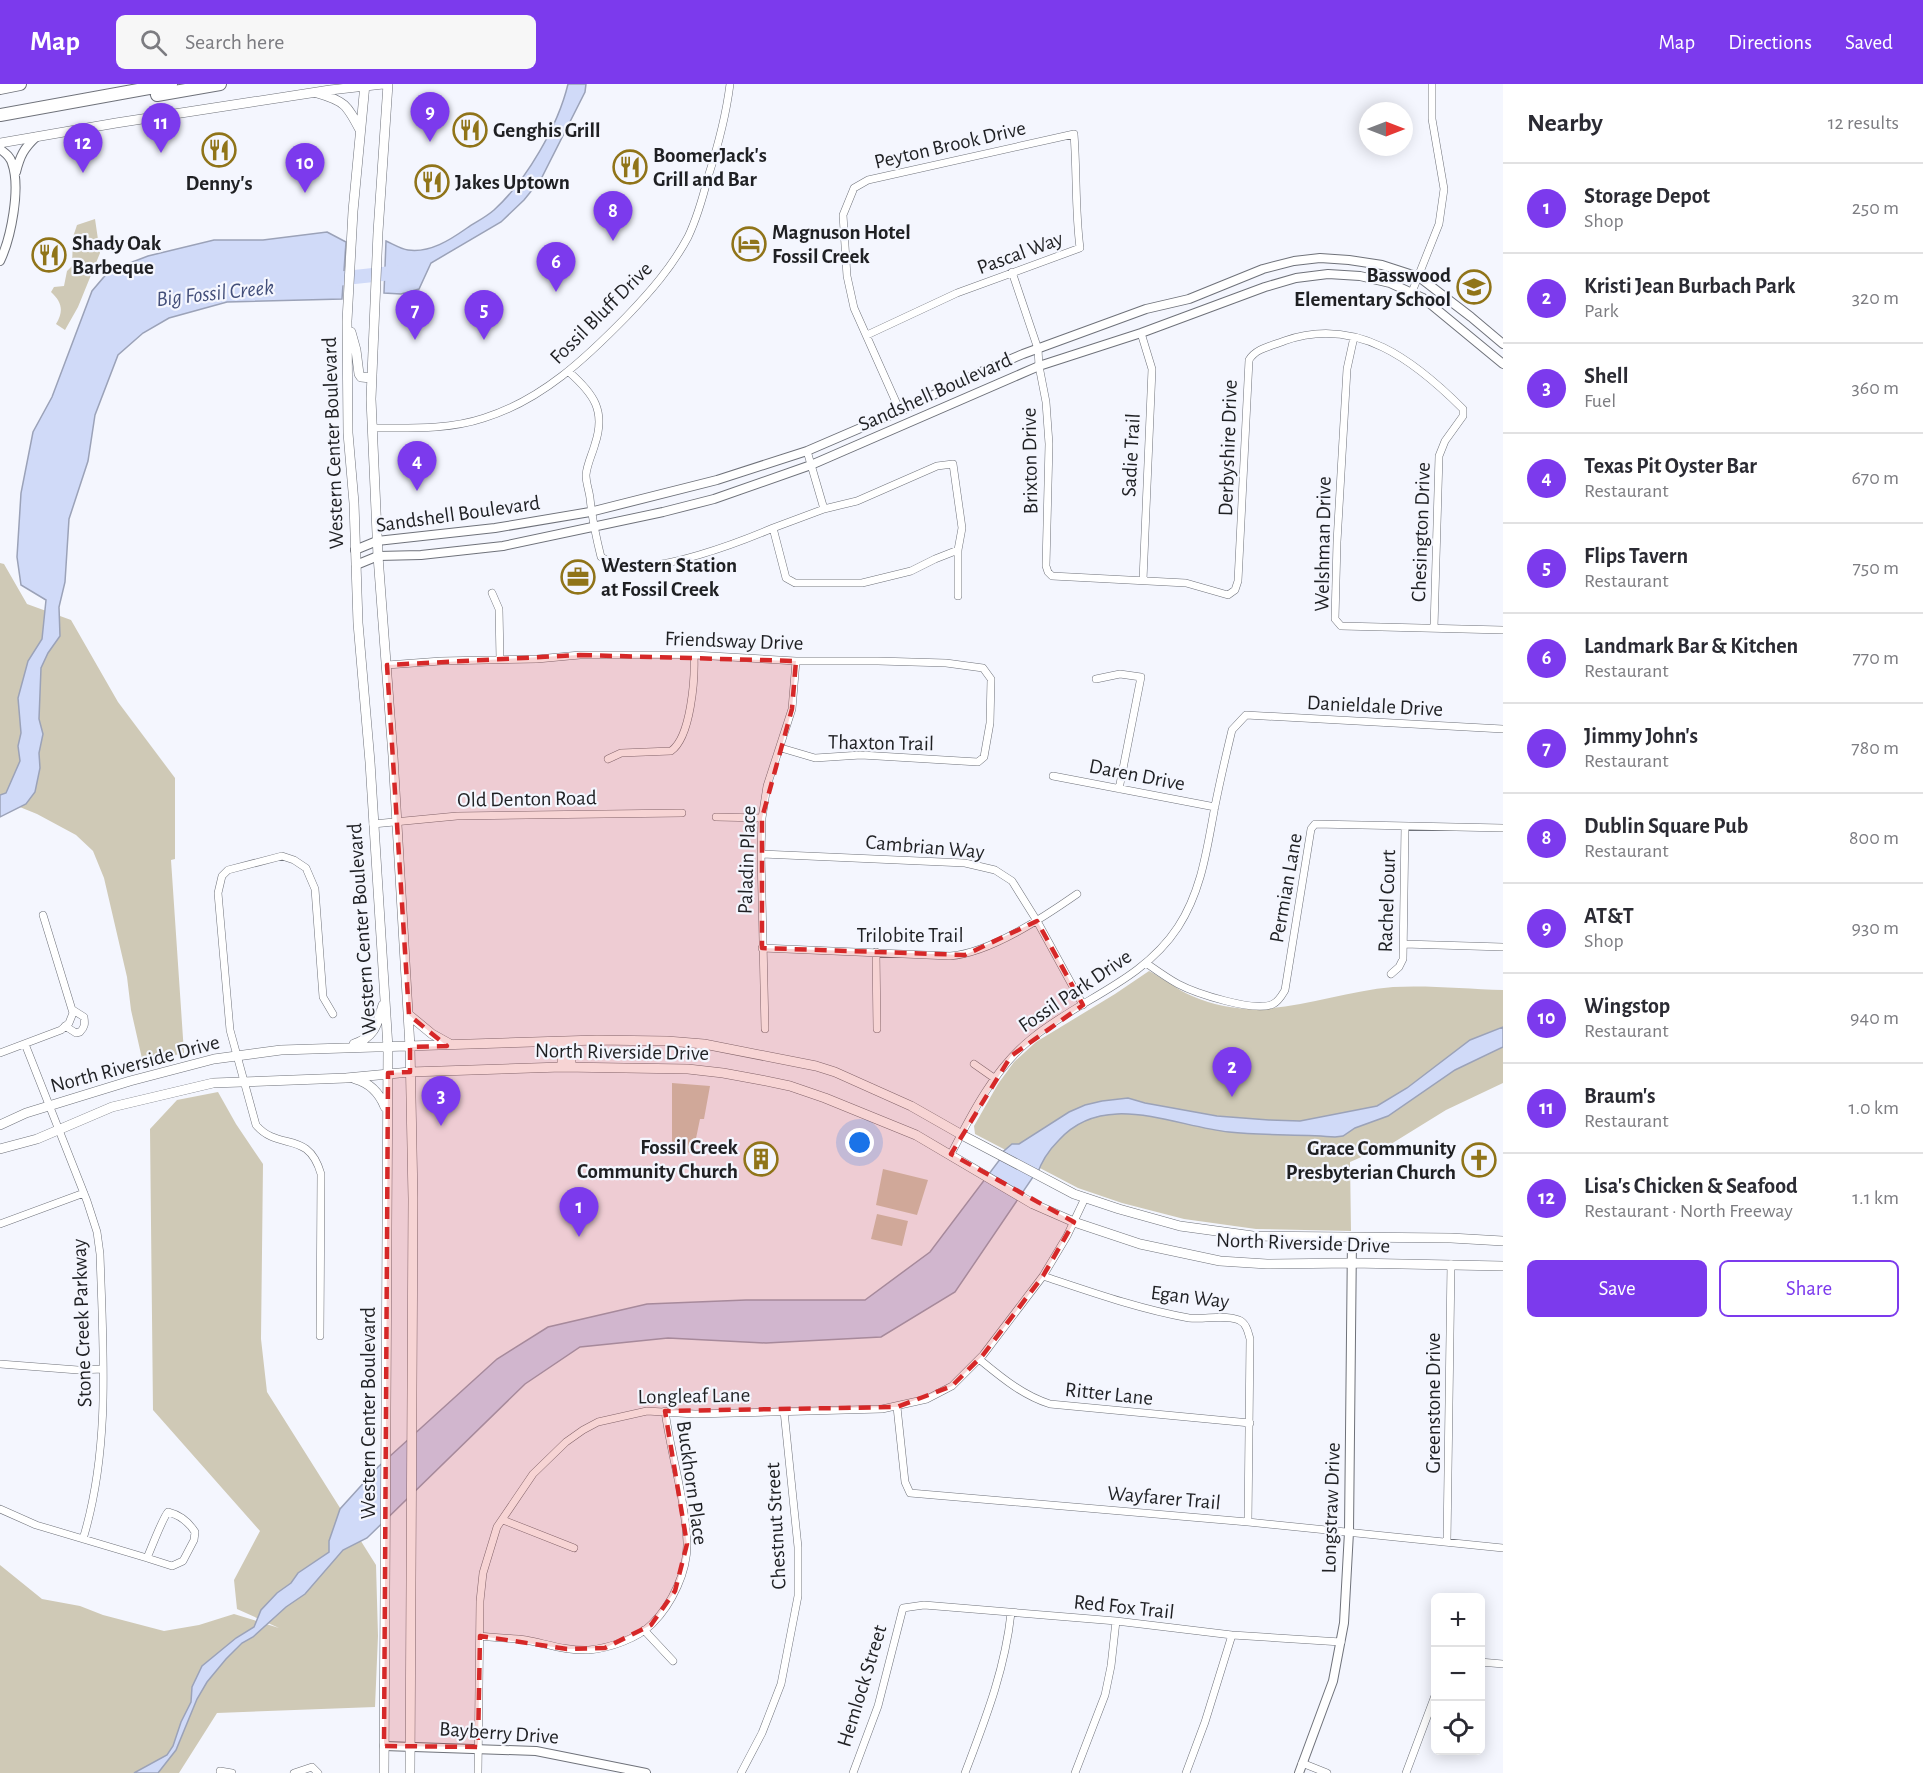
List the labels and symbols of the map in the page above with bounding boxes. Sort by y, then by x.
pin: 9 [410,92,450,142]
north arrow [1359,102,1413,156]
pin: 11 [142,104,180,153]
restaurant icon: Genghis Grill [452,112,488,148]
street label: Peyton Brook Drive [872,117,1028,173]
place label: Genghis Grill [493,120,601,141]
pin: 12 [64,124,103,173]
restaurant icon: Denny's [201,132,237,168]
pin: 10 [286,144,324,193]
place label: BoomerJack's Grill and Bar [653,145,767,190]
restaurant icon: BoomerJack's Grill and Bar [612,149,648,185]
restaurant icon: Jakes Uptown [414,164,450,200]
place label: Jakes Uptown [455,172,570,193]
place label: Denny's [185,173,253,194]
pin: 8 [594,192,632,241]
place label: Magnuson Hotel Fossil Creek [772,222,911,267]
hotel icon: Magnuson Hotel Fossil Creek [731,226,767,262]
street label: Pascal Way [974,228,1066,278]
place label: Shady Oak Barbeque [72,233,162,278]
restaurant icon: Shady Oak Barbeque [31,237,67,273]
pin: 6 [536,242,576,292]
street label: Fossil Bluff Drive [546,258,656,368]
place label: Basswood Elementary School [1294,265,1451,310]
school or university icon: Basswood Elementary School [1456,269,1492,305]
water label: Big Fossil Creek [155,276,275,310]
pin: 7 [396,290,434,340]
pin: 5 [464,290,504,340]
street label: Western Center Boulevard [319,336,347,550]
street label: Sandshell Boulevard [855,349,1015,435]
street label: Derbyshire Drive [1215,379,1241,517]
street label: Brixton Drive [1019,408,1041,514]
street label: Sadie Trail [1118,413,1144,497]
pin: 4 [398,442,436,491]
street label: Chesington Drive [1408,462,1434,602]
street label: Welshman Drive [1311,476,1335,612]
street label: Sandshell Boulevard [375,492,542,536]
place label: Western Station at Fossil Creek [601,555,737,600]
office icon: Western Station at Fossil Creek [560,559,596,595]
street label: Friendsway Drive [664,628,804,654]
street label: Danieldale Drive [1306,692,1444,720]
street label: Thaxton Trail [828,732,934,754]
street label: Daren Drive [1087,755,1187,795]
street label: Old Denton Road [457,787,597,811]
street label: Paladin Place [735,805,759,915]
street label: Western Center Boulevard [344,822,380,1036]
street label: Cambrian Way [865,831,985,863]
street label: Permian Lane [1266,832,1306,944]
street label: Rachel Court [1375,849,1399,953]
street label: Trilobite Trail [856,925,964,946]
street label: Fossil Park Drive [1015,946,1135,1036]
street label: North Riverside Drive [48,1031,222,1097]
street label: North Riverside Drive [535,1040,709,1064]
pin: 2 [1212,1048,1252,1097]
pin: 3 [422,1076,460,1126]
your location [845,1128,874,1157]
place label: Fossil Creek Community Church [577,1137,739,1182]
place label: Grace Community Presbyterian Church [1286,1138,1457,1183]
building icon: Fossil Creek Community Church [743,1141,779,1177]
church icon: Grace Community Presbyterian Church [1461,1142,1497,1178]
pin: 1 [560,1188,598,1237]
street label: North Riverside Drive [1216,1229,1390,1257]
street label: Stone Creek Parkway [69,1238,95,1408]
street label: Egan Way [1149,1282,1231,1312]
street label: Western Center Boulevard [358,1307,379,1519]
street label: Greenstone Drive [1423,1332,1444,1474]
street label: Ritter Lane [1064,1379,1154,1409]
street label: Longleaf Lane [638,1385,750,1407]
street label: Buckhorn Place [673,1419,711,1547]
street label: Longstraw Drive [1318,1442,1344,1574]
street label: Chestnut Street [762,1462,790,1590]
street label: Wayfarer Trail [1106,1483,1222,1513]
street label: Red Fox Trail [1073,1591,1175,1623]
street label: Hemlock Street [833,1622,891,1750]
street label: Bayberry Drive [438,1718,560,1748]

